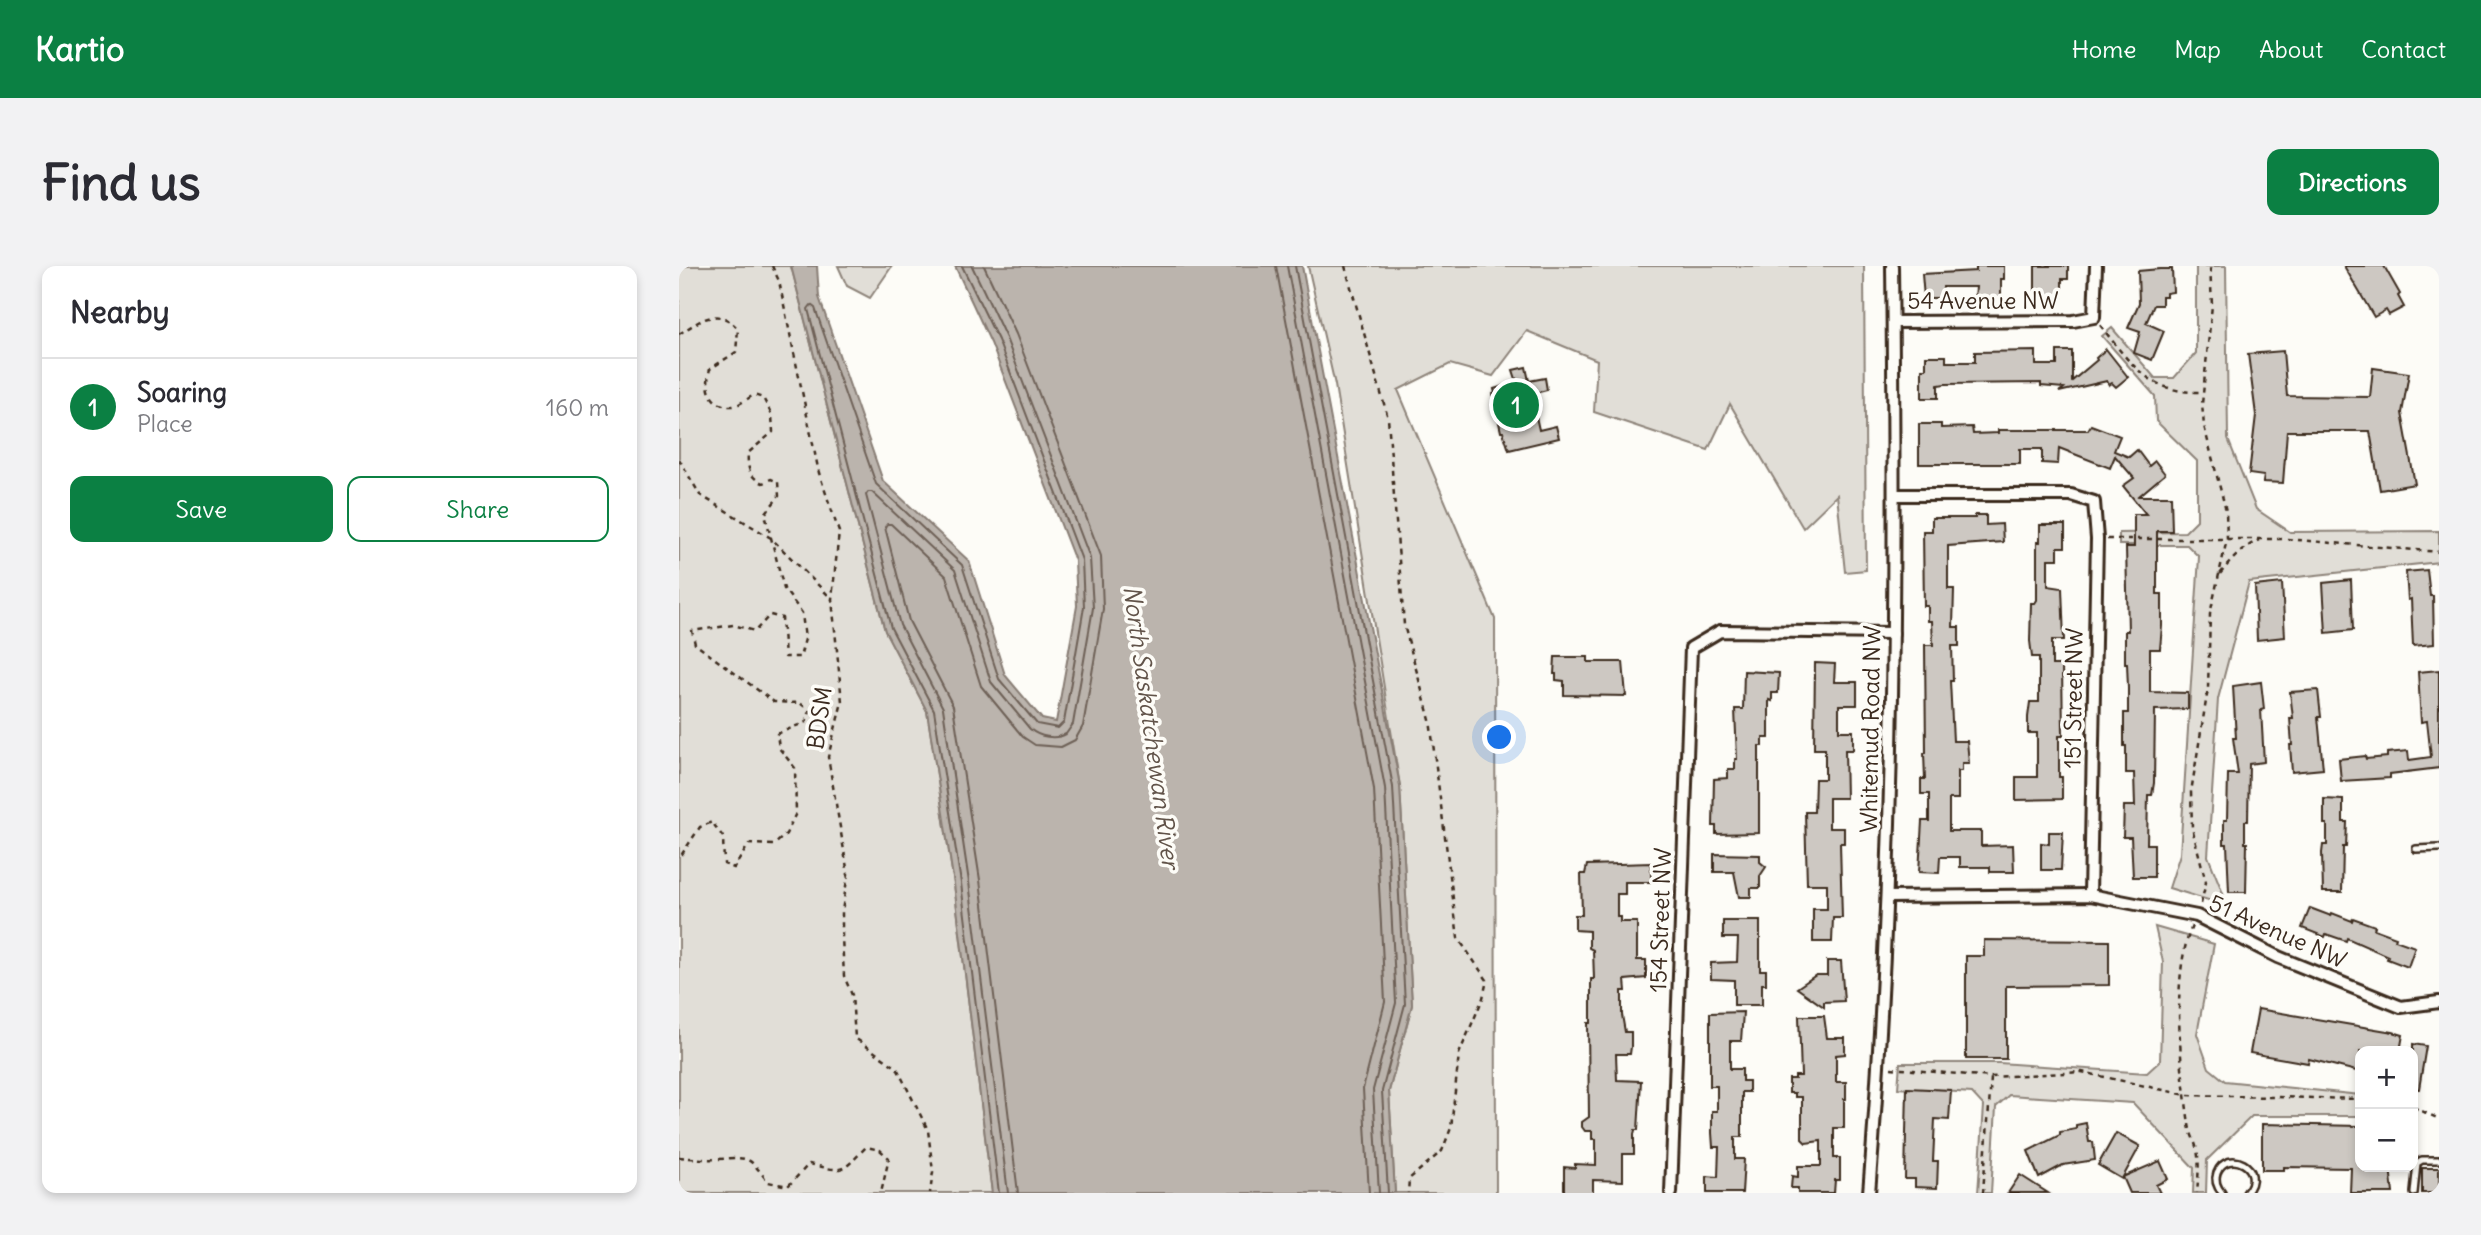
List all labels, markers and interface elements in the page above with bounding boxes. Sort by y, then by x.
text: Kartio [35,28,125,70]
text: Home [2072,34,2136,64]
text: Map [2174,34,2221,64]
text: About [2259,34,2323,64]
text: Contact [2361,34,2446,64]
button: Directions [2267,149,2439,215]
text: Find us [42,152,200,213]
street label: 54 Avenue NW [1907,286,2059,315]
text: Nearby [70,293,170,331]
text: Soaring [137,376,227,409]
pin: 1 [1493,379,1539,431]
text: 1 [88,393,98,422]
text: 160 m [546,393,609,422]
text: Place [137,409,193,438]
button: Save [70,476,333,542]
button: Share [347,476,609,542]
water label: North Saskatchewan River [1117,584,1187,874]
street label: Whitemud Road NW [1854,625,1886,833]
street label: 151 Street NW [2057,627,2089,769]
street label: BDSM [800,685,838,751]
your location [1482,720,1516,754]
street label: 154 Street NW [1643,847,1677,993]
street label: 51 Avenue NW [2205,888,2351,974]
map controls [2355,1046,2418,1172]
button: + [2355,1046,2418,1109]
button: − [2355,1109,2418,1172]

